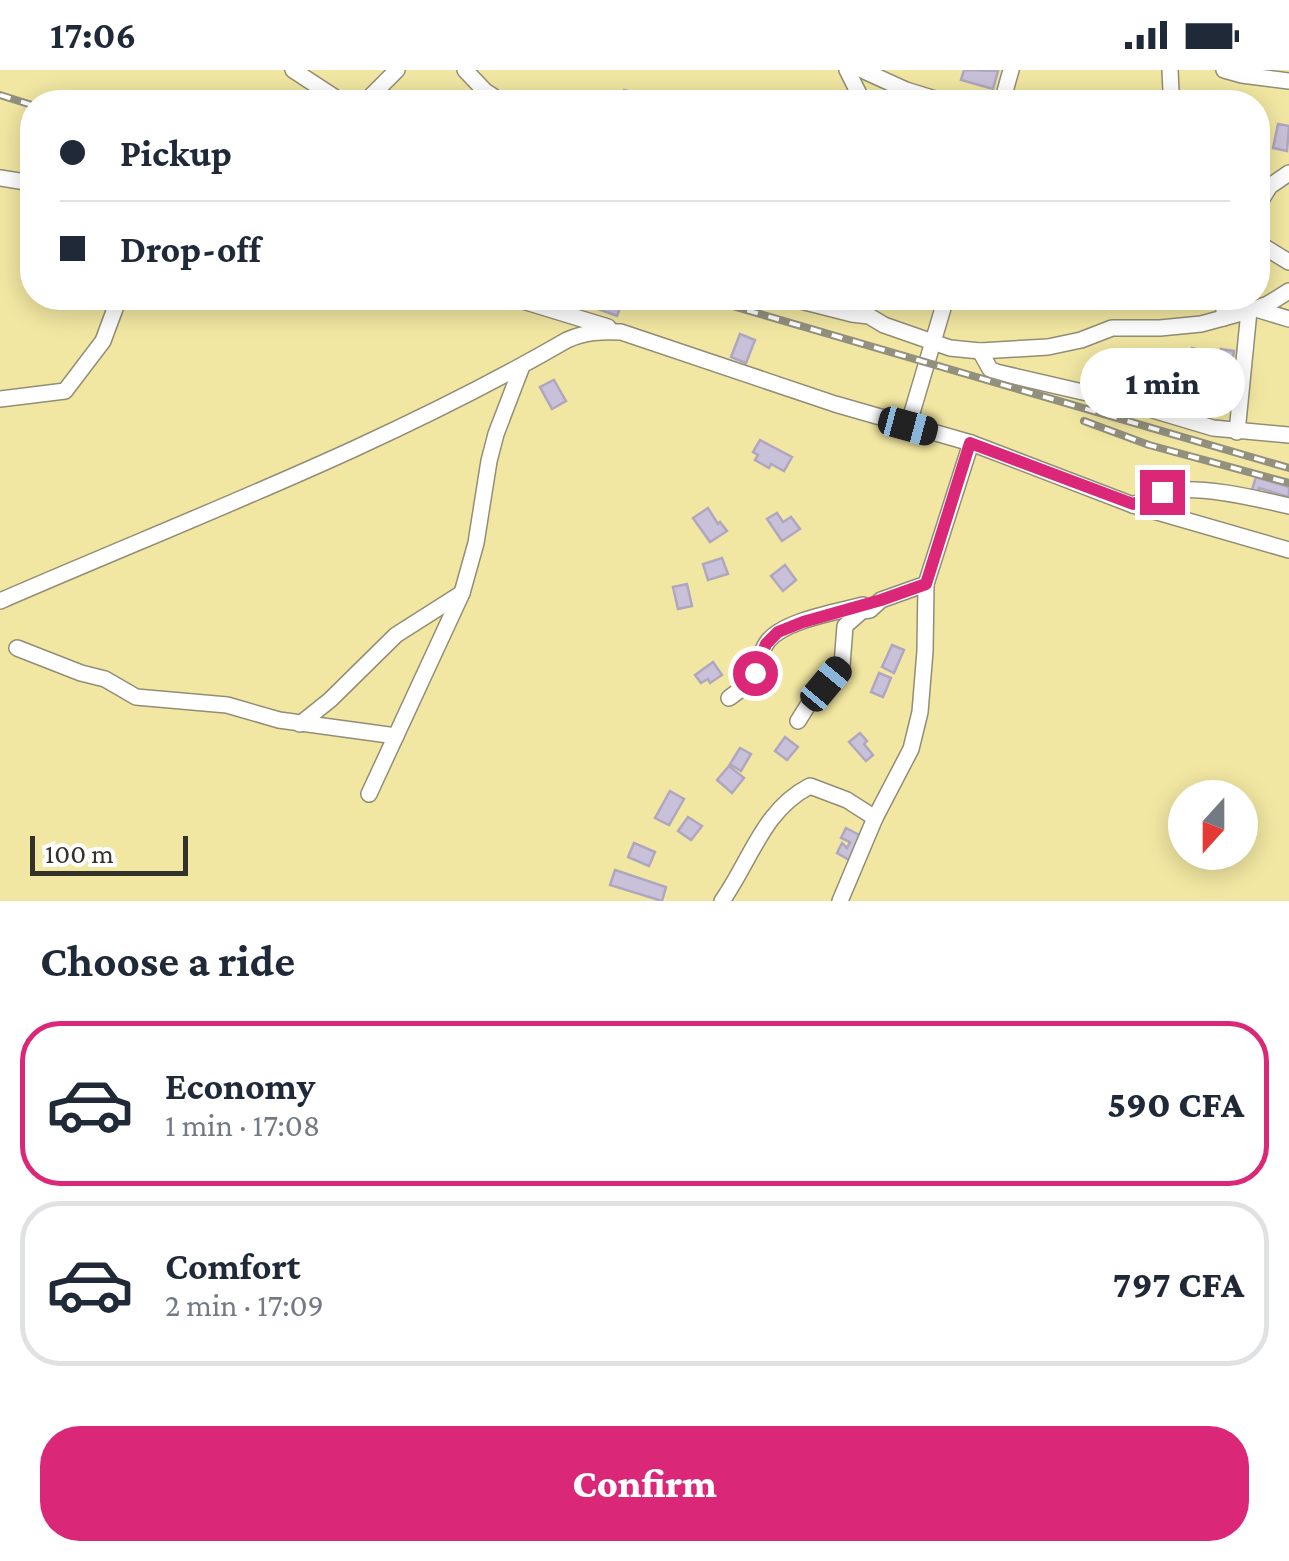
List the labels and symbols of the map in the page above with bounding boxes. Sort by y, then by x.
callout: 1 min [1080,347,1244,417]
car [875,404,941,448]
route end [1140,470,1185,515]
route start [733,651,778,696]
car [795,651,857,717]
north arrow [1168,780,1258,870]
scale bar [30,831,188,876]

